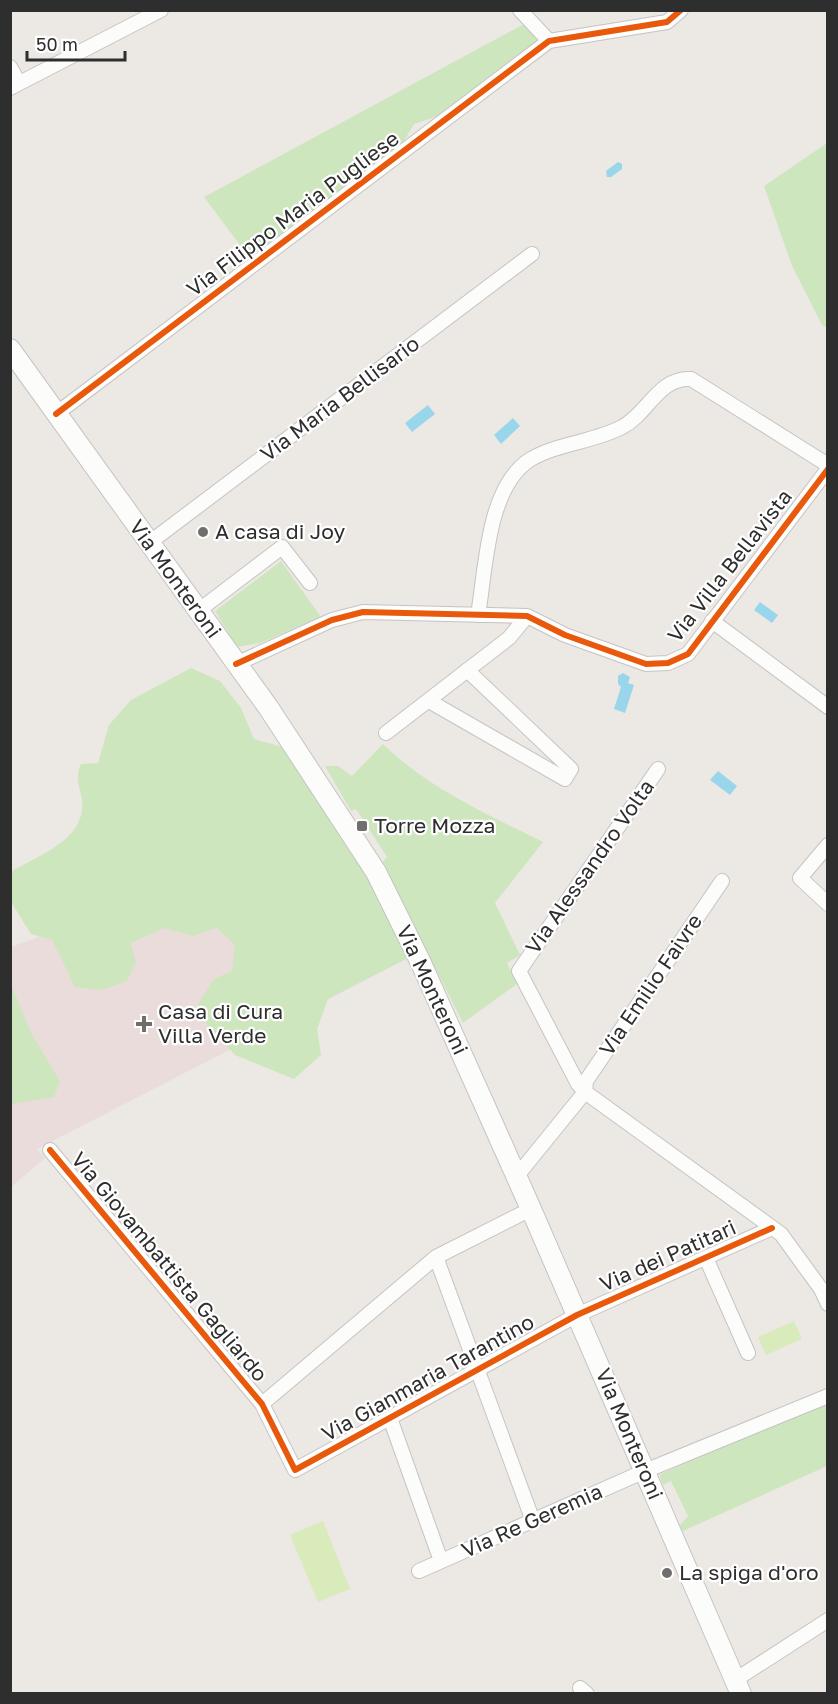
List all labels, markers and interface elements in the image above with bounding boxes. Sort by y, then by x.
scale bar [27,24,124,62]
text: 50 m [36,33,78,55]
street label: Via Filippo Maria Pugliese [181,125,404,302]
street label: Via Maria Bellisario [255,330,424,466]
street label: Via Villa Bellavista [661,484,797,647]
street label: Via Monteroni [124,514,227,643]
place label: A casa di Joy [215,518,346,544]
marker: A casa di Joy [196,525,210,539]
street label: Via Alessandro Volta [519,774,659,959]
place label: Torre Mozza [374,812,496,838]
marker: Torre Mozza [355,819,369,833]
street label: Via Emilio Faivre [593,909,707,1060]
street label: Via Monteroni [392,921,474,1058]
place label: Casa di Cura Villa Verde [158,998,283,1048]
marker: Casa di Cura Villa Verde [135,1015,153,1033]
street label: Via Giovambattista Gagliardo [66,1146,273,1386]
street label: Via dei Patitari [596,1213,740,1297]
street label: Via Gianmaria Tarantino [317,1308,538,1446]
street label: Via Monteroni [591,1364,669,1503]
street label: Via Re Geremia [457,1477,606,1563]
place label: La spiga d'oro [679,1559,819,1585]
marker: La spiga d'oro [660,1566,674,1580]

